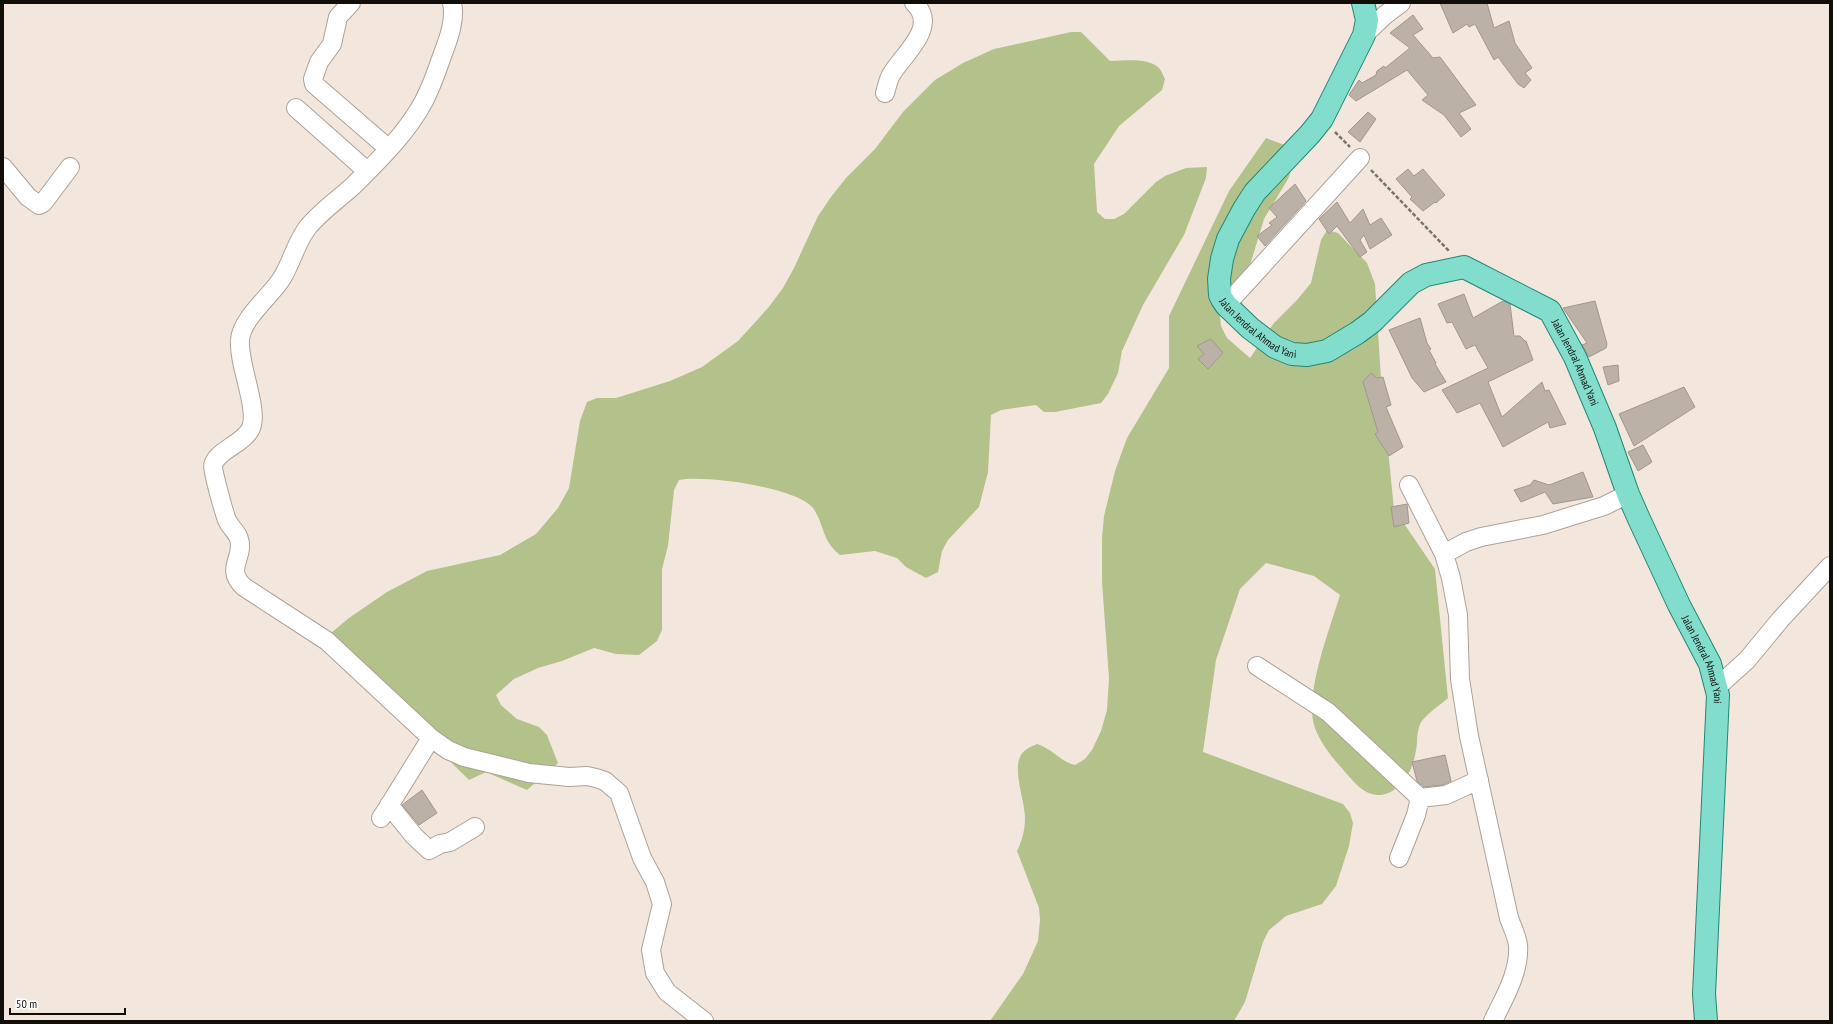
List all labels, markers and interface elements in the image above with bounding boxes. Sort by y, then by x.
street label: Jalan Jendral Ahmad Yani [1216,294,1297,361]
street label: Jalan Jendral Ahmad Yani [1548,316,1602,408]
street label: Jalan Jendral Ahmad Yani [1678,612,1725,704]
scale bar [10,990,125,1016]
text: 50 m [16,996,37,1011]

